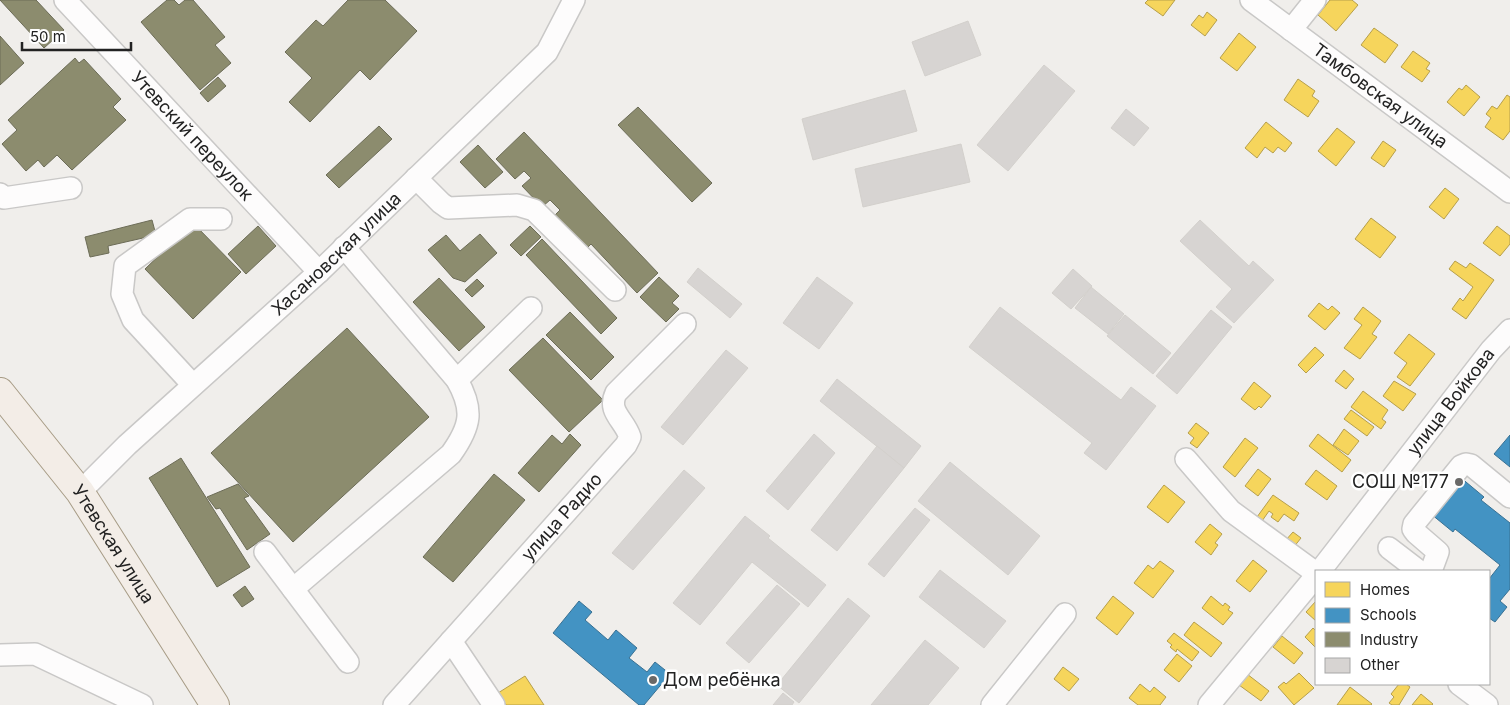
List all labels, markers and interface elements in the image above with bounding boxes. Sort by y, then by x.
scale bar [22,20,131,52]
text: 50 m [30,27,66,46]
street label: Тамбовская улица [1309,39,1452,152]
street label: Утевский переулок [127,67,258,205]
street label: Хасановская улица [267,188,405,320]
street label: улица Войкова [1403,344,1499,459]
street label: улица Радио [517,468,606,565]
place label: СОШ №177 [1352,471,1449,492]
marker: СОШ №177 [1453,476,1465,488]
street label: Утевская улица [68,480,159,607]
legend [1315,570,1490,685]
text: Homes [1360,580,1410,599]
text: Schools [1360,605,1417,624]
text: Industry [1360,630,1419,649]
text: Other [1360,655,1400,674]
place label: Дом ребёнка [663,669,781,690]
marker: Дом ребёнка [647,674,659,686]

